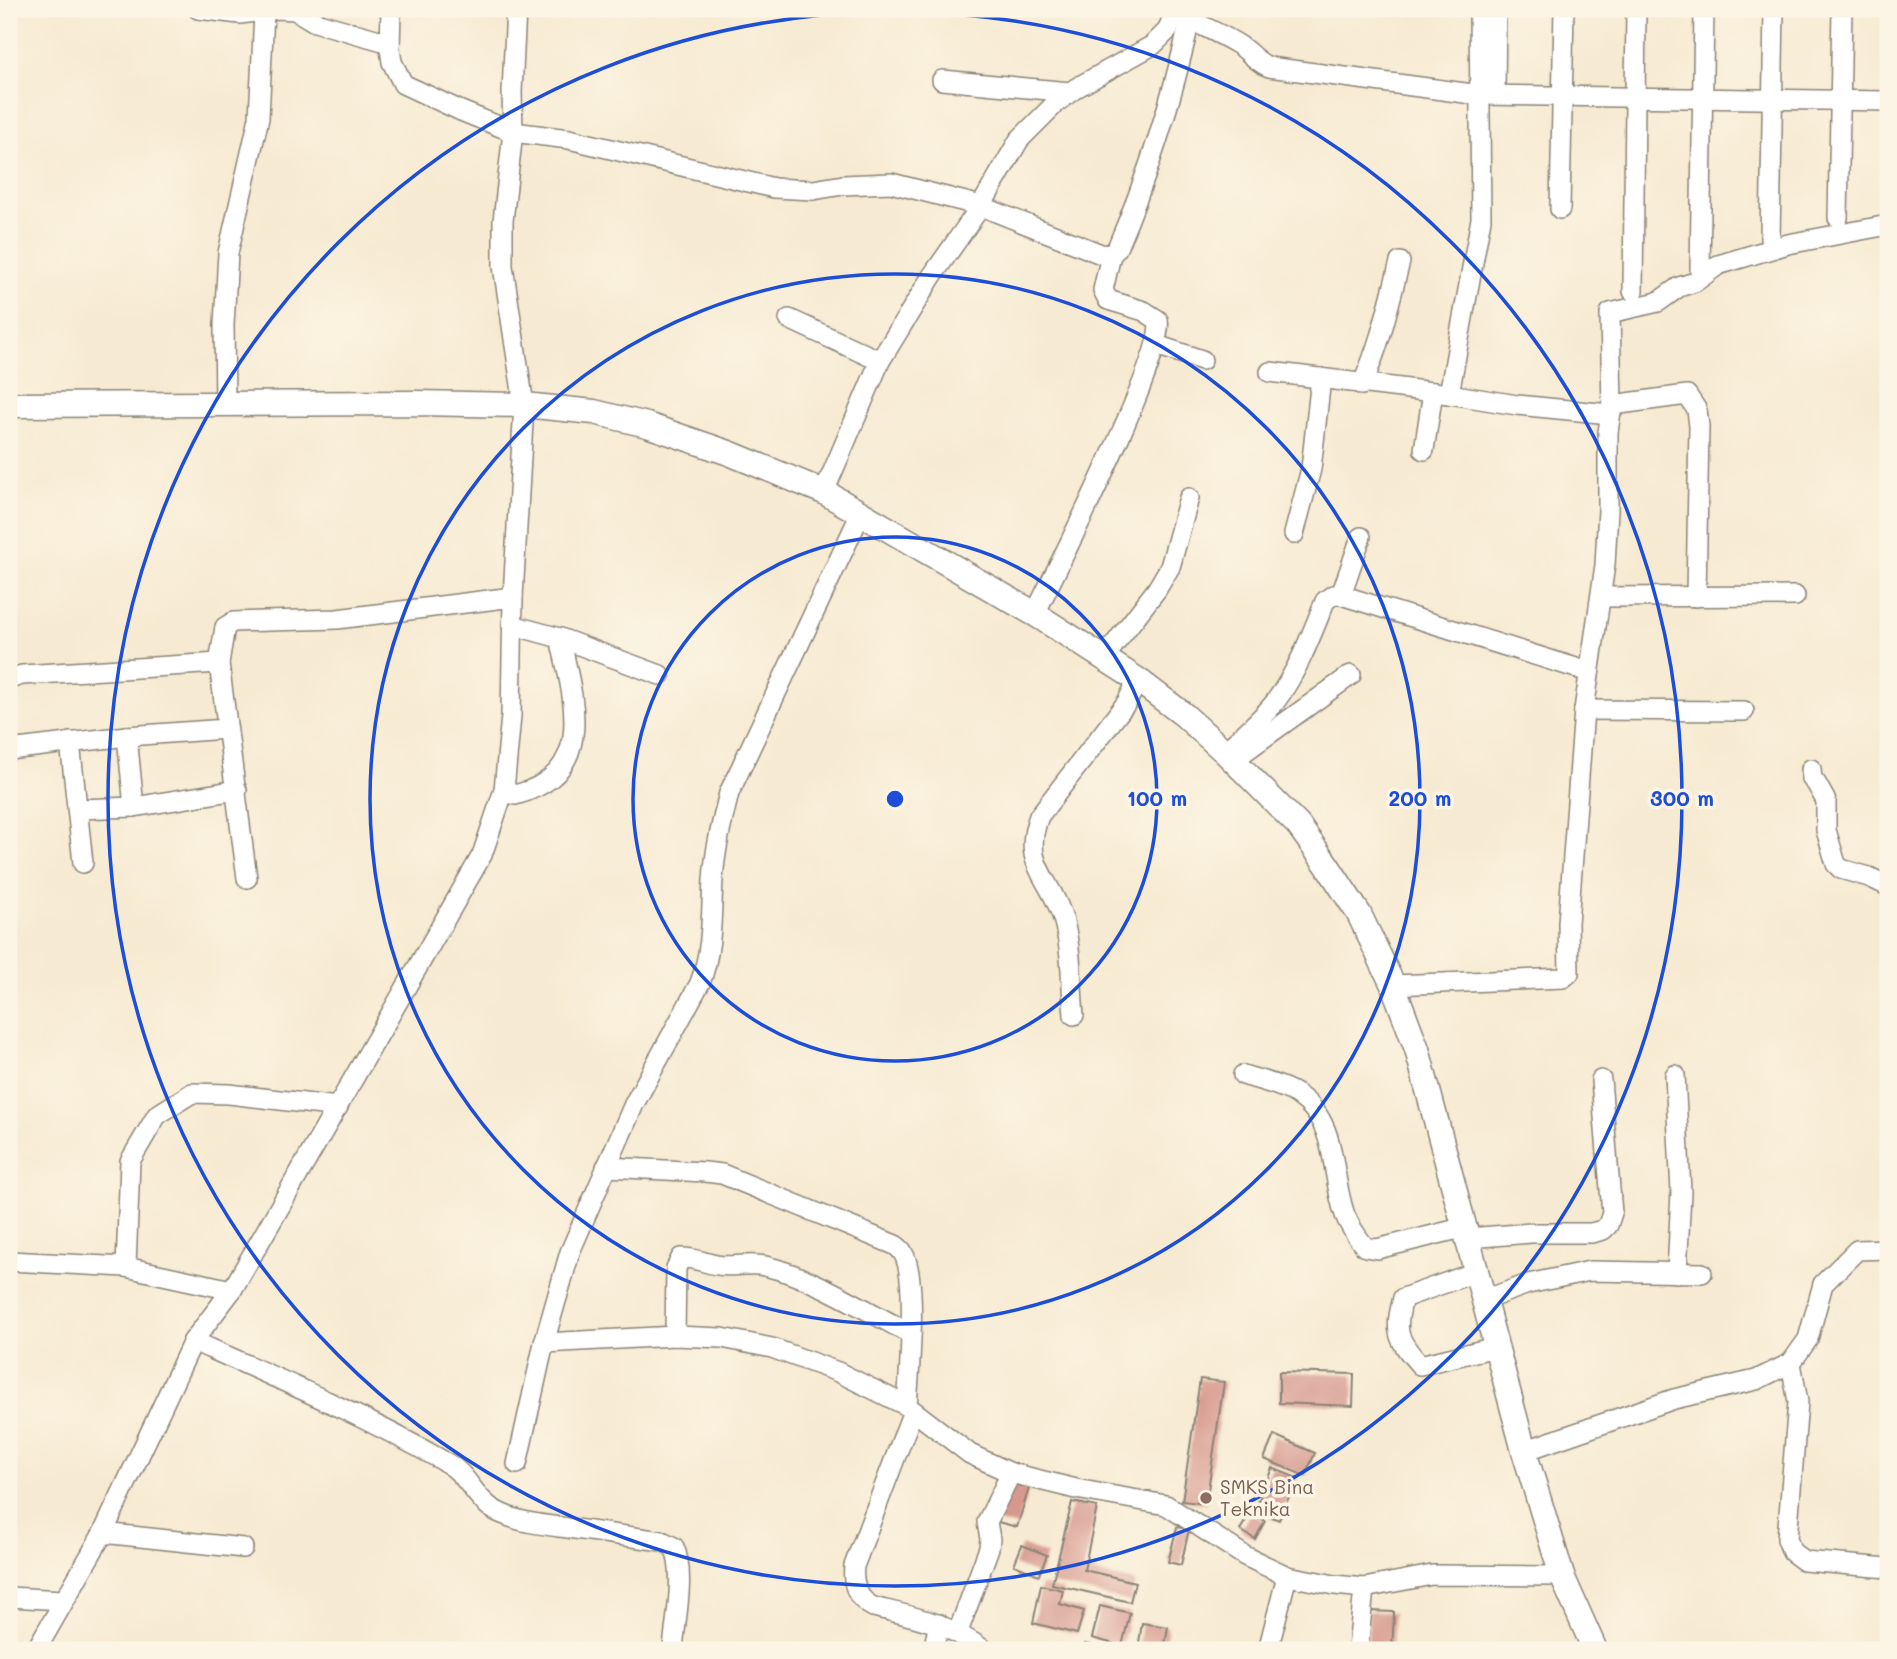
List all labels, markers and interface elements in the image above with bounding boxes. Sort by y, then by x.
text: 100 m [1127,784,1187,811]
text: 200 m [1389,784,1451,811]
text: 300 m [1650,784,1714,811]
centre of rings [883,787,907,811]
place label: SMKS Bina Teknika [1220,1474,1314,1521]
marker: SMKS Bina Teknika [1198,1490,1214,1506]

